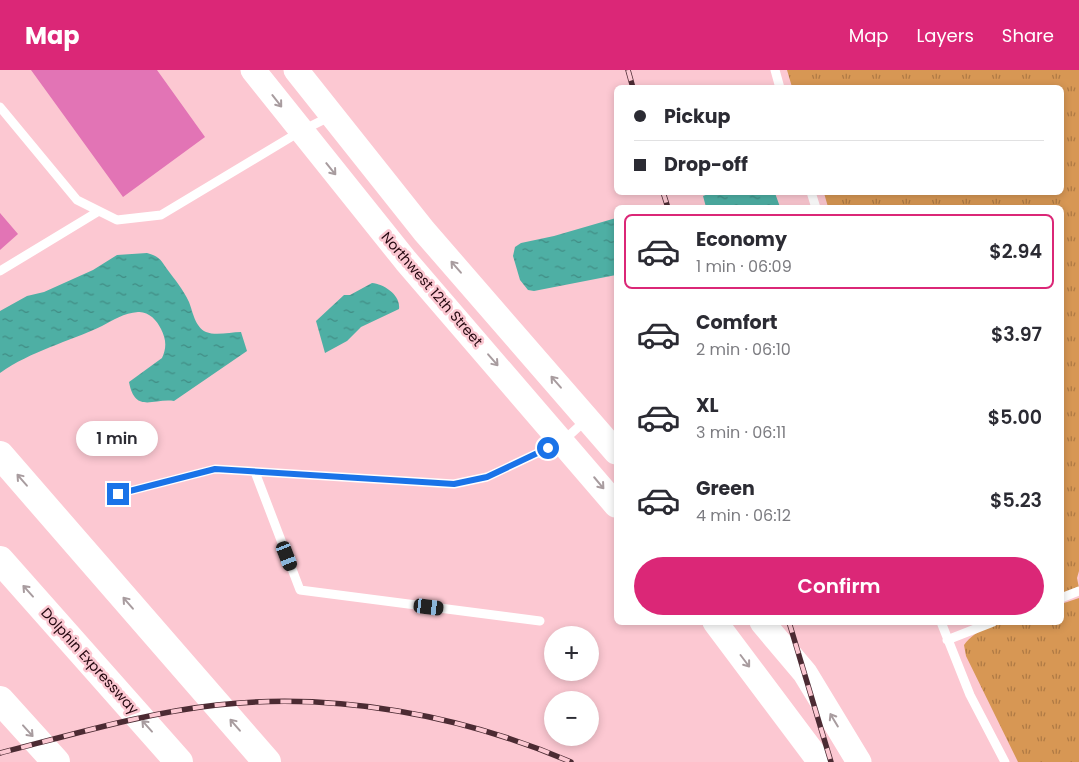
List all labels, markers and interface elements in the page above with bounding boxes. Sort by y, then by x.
text: Map [25,19,80,52]
text: Map [849,23,889,48]
text: Layers [917,23,974,48]
text: Share [1002,23,1054,48]
one-way arrow [271,94,282,107]
text: Pickup [664,103,730,130]
text: Drop-off [664,151,748,178]
one-way arrow [326,162,337,175]
text: Economy [696,226,787,253]
street label: Northwest 12th Street [377,227,487,351]
icon: car [636,229,681,274]
text: $2.94 [989,238,1042,265]
text: 1 min · 06:09 [696,255,792,278]
one-way arrow [450,261,462,274]
text: Comfort [696,309,778,336]
icon: car [636,312,681,357]
text: $3.97 [991,321,1042,348]
text: 2 min · 06:10 [696,338,791,361]
one-way arrow [487,354,498,367]
one-way arrow [550,375,562,388]
text: XL [696,392,719,419]
icon: car [636,395,681,440]
text: $5.00 [988,404,1042,431]
text: 3 min · 06:11 [696,421,786,444]
callout: 1 min [77,422,159,456]
text: 1 min [96,427,138,450]
route start [537,437,559,459]
one-way arrow [16,474,27,487]
text: Green [696,475,755,502]
one-way arrow [593,477,604,490]
icon: car [636,478,681,523]
route end [107,483,129,505]
text: $5.23 [990,487,1042,514]
text: 4 min · 06:12 [696,504,791,527]
car [274,539,299,573]
button: Confirm [634,557,1044,615]
one-way arrow [22,584,33,597]
one-way arrow [123,597,134,610]
car [413,598,444,616]
street label: Dolphin Expressway [37,603,144,719]
map controls [544,626,599,746]
button: + [544,626,599,681]
one-way arrow [740,654,750,668]
button: − [544,691,599,746]
one-way arrow [828,714,838,728]
one-way arrow [141,719,153,732]
one-way arrow [229,719,241,732]
one-way arrow [22,724,34,737]

